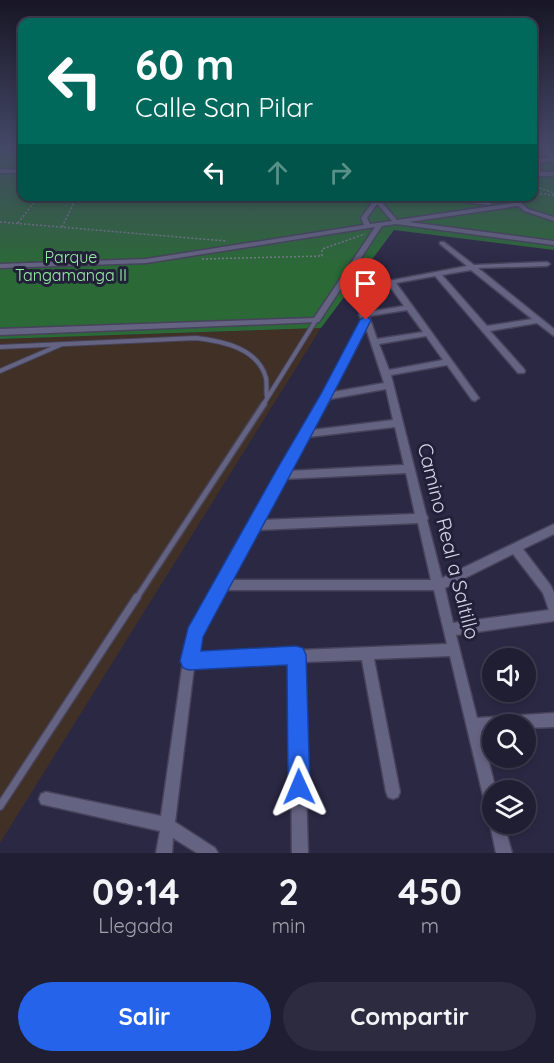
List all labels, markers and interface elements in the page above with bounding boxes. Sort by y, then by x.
text: 60 m [135,38,235,91]
icon: left [36,42,114,120]
text: Calle San Pilar [135,90,313,124]
icon: left [198,156,231,189]
icon: ahead [261,156,294,189]
icon: right [324,156,357,189]
park label: Parque Tangamanga II [15,247,127,285]
pin [340,258,391,320]
icon: arrive [349,267,382,300]
street label: Camino Real a Saltillo [413,440,485,642]
map controls [482,648,536,834]
button: sound [482,648,536,702]
button: search [482,714,536,768]
position arrow [267,755,331,819]
button: layers [482,780,536,834]
text: 09:14 [92,869,180,914]
text: 2 [279,869,299,914]
text: 450 [398,869,462,914]
text: Llegada [98,913,173,938]
text: min [272,913,306,938]
text: m [421,913,439,938]
button: Salir [18,982,271,1051]
button: Compartir [283,982,536,1051]

